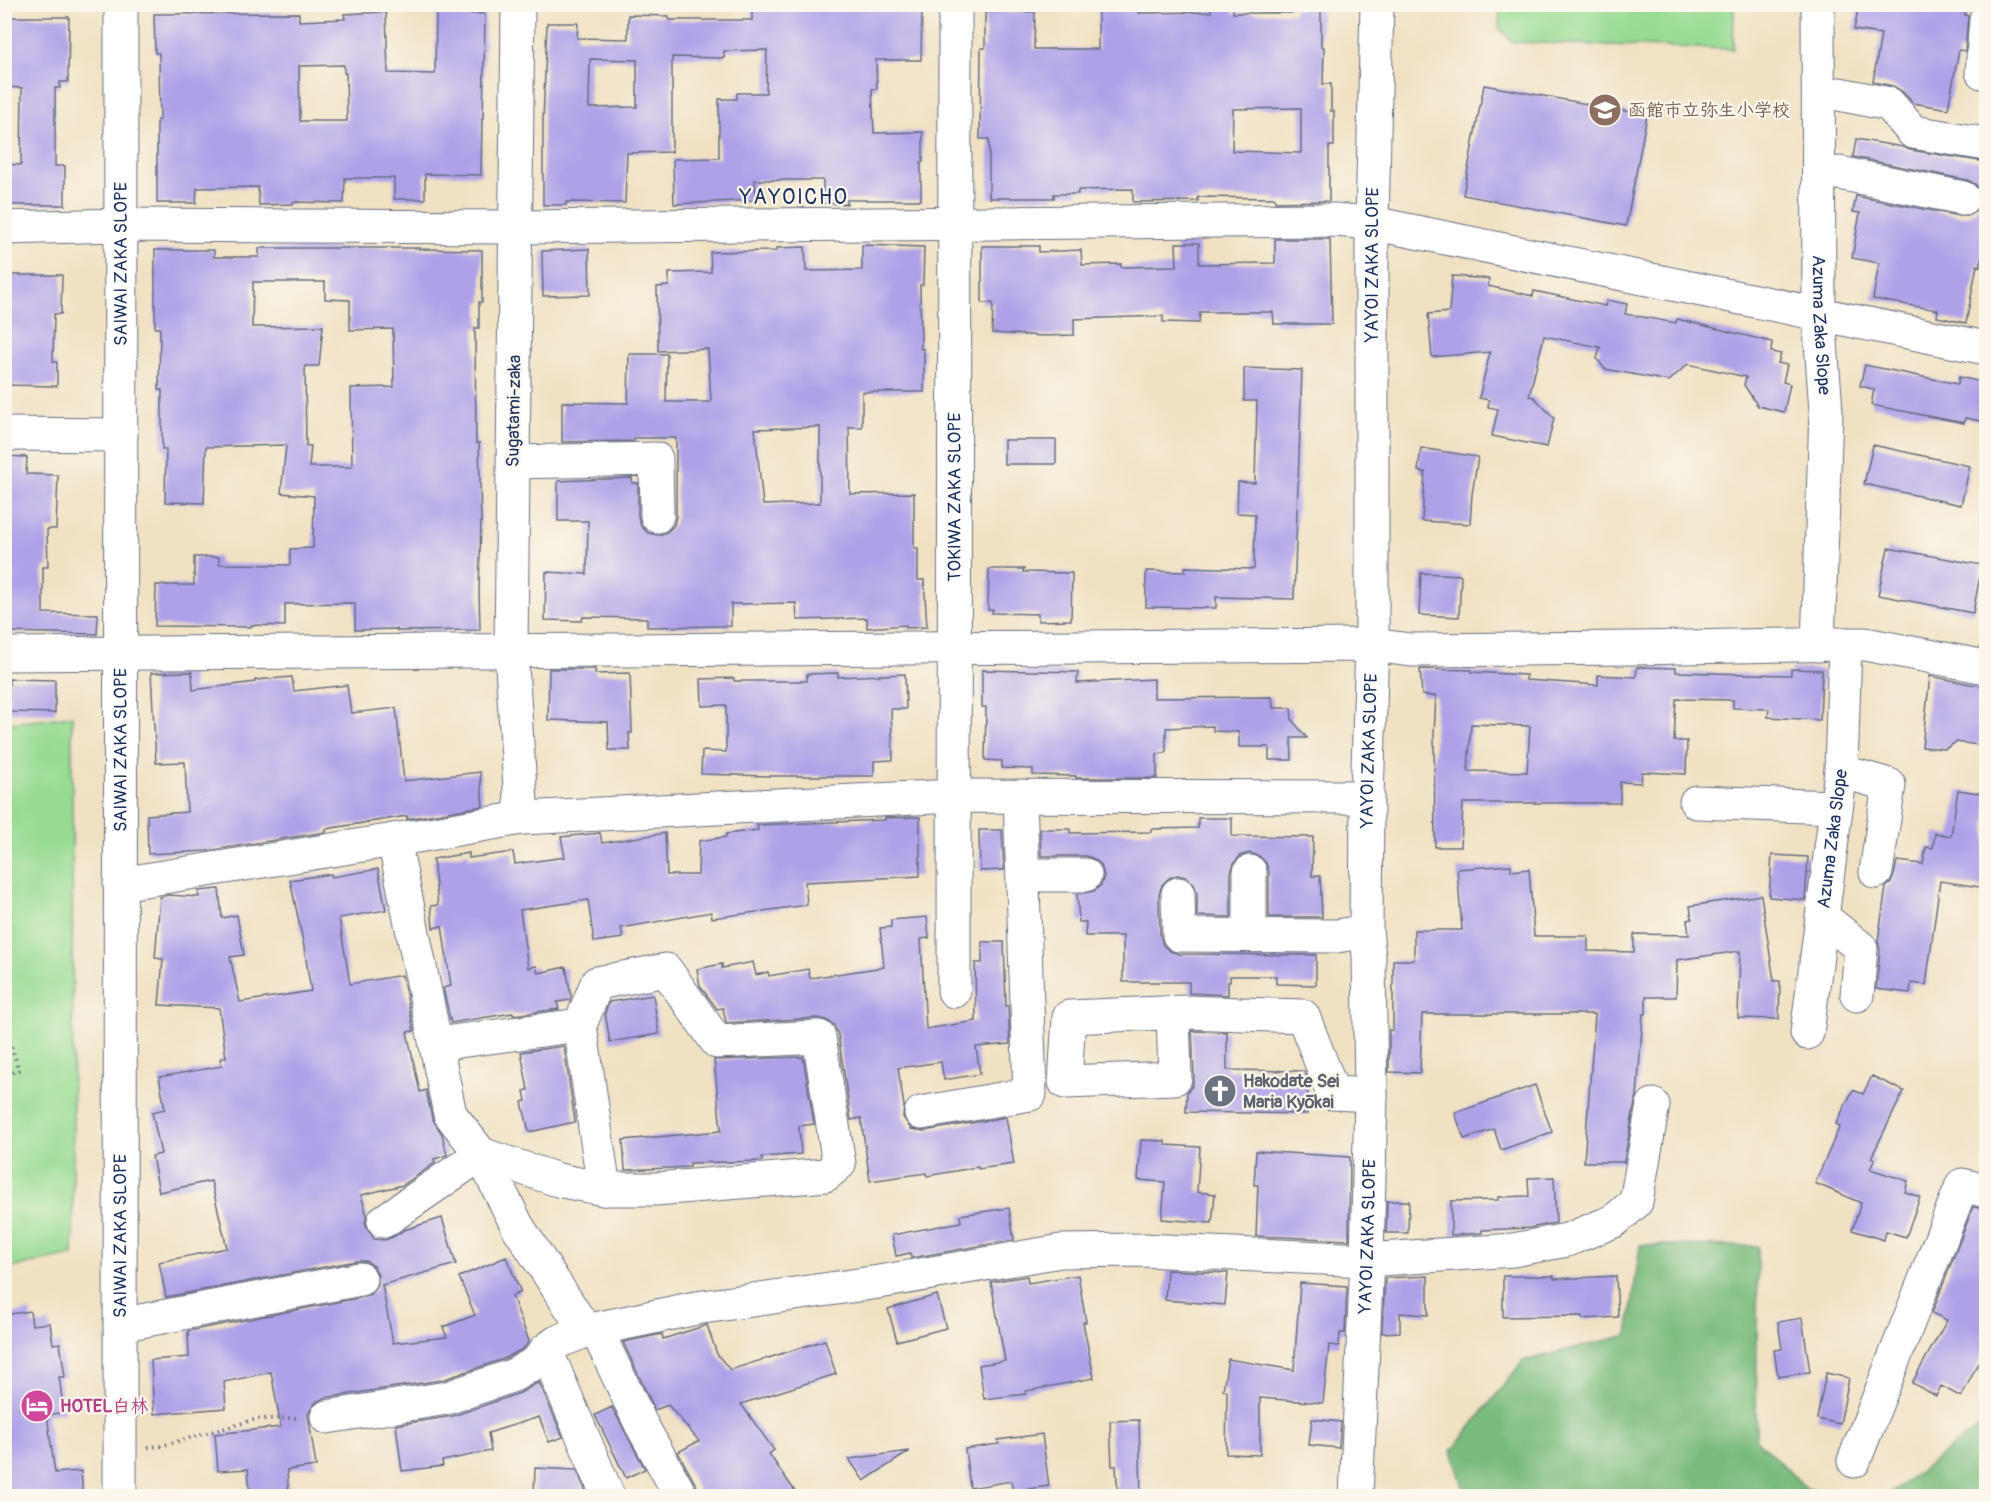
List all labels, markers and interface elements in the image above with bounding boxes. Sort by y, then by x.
school or university icon: 函館市立弥生小学校 [1587,92,1623,128]
place label: 函館市立弥生小学校 [1628,99,1790,122]
street label: SAIWAI ZAKA SLOPE [109,182,132,346]
district label: YAYOICHO [739,184,848,211]
street label: YAYOI ZAKA SLOPE [1360,187,1384,343]
street label: Azuma Zaka Slope [1807,255,1836,396]
street label: Sugatami-zaka [502,355,526,467]
street label: TOKIWA ZAKA SLOPE [943,412,966,582]
street label: SAIWAI ZAKA SLOPE [109,668,132,832]
street label: YAYOI ZAKA SLOPE [1355,673,1383,829]
street label: Azuma Zaka Slope [1812,768,1853,910]
place label: Hakodate Sei Maria Kyōkai [1243,1070,1339,1114]
church icon: Hakodate Sei Maria Kyōkai [1202,1073,1238,1109]
street label: SAIWAI ZAKA SLOPE [109,1154,132,1318]
street label: YAYOI ZAKA SLOPE [1353,1159,1381,1315]
hotel icon: HOTEL白林 [19,1388,55,1424]
place label: HOTEL白林 [60,1395,148,1418]

